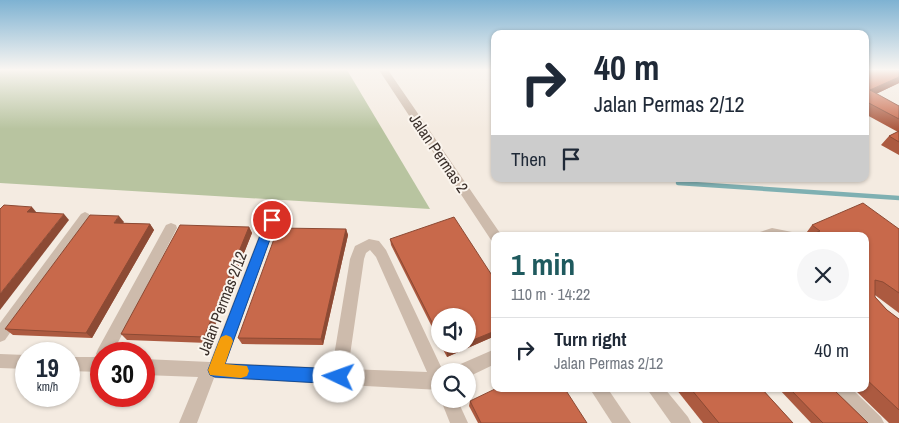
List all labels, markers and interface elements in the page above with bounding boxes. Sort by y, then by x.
text: 40 m [594,44,659,91]
icon: right [511,50,576,115]
text: Jalan Permas 2/12 [594,89,744,119]
street label: Jalan Permas 2 [404,109,474,197]
icon: arrive [557,145,585,173]
text: Then [511,146,547,172]
pin [251,199,293,241]
icon: arrive [258,206,286,234]
text: 1 min [511,244,575,284]
street label: Jalan Permas 2/12 [192,248,252,358]
button: close [797,249,849,301]
text: 110 m · 14:22 [511,283,590,305]
map controls [431,308,476,408]
button: sound [431,308,476,353]
text: Turn right [554,326,626,352]
icon: right [511,336,539,364]
text: 40 m [814,337,849,363]
speed limit sign: 30 [90,342,155,407]
position arrow [312,350,364,402]
text: 19 [36,351,59,385]
text: Jalan Permas 2/12 [554,352,663,374]
button: search [431,363,476,408]
text: km/h [37,379,58,395]

